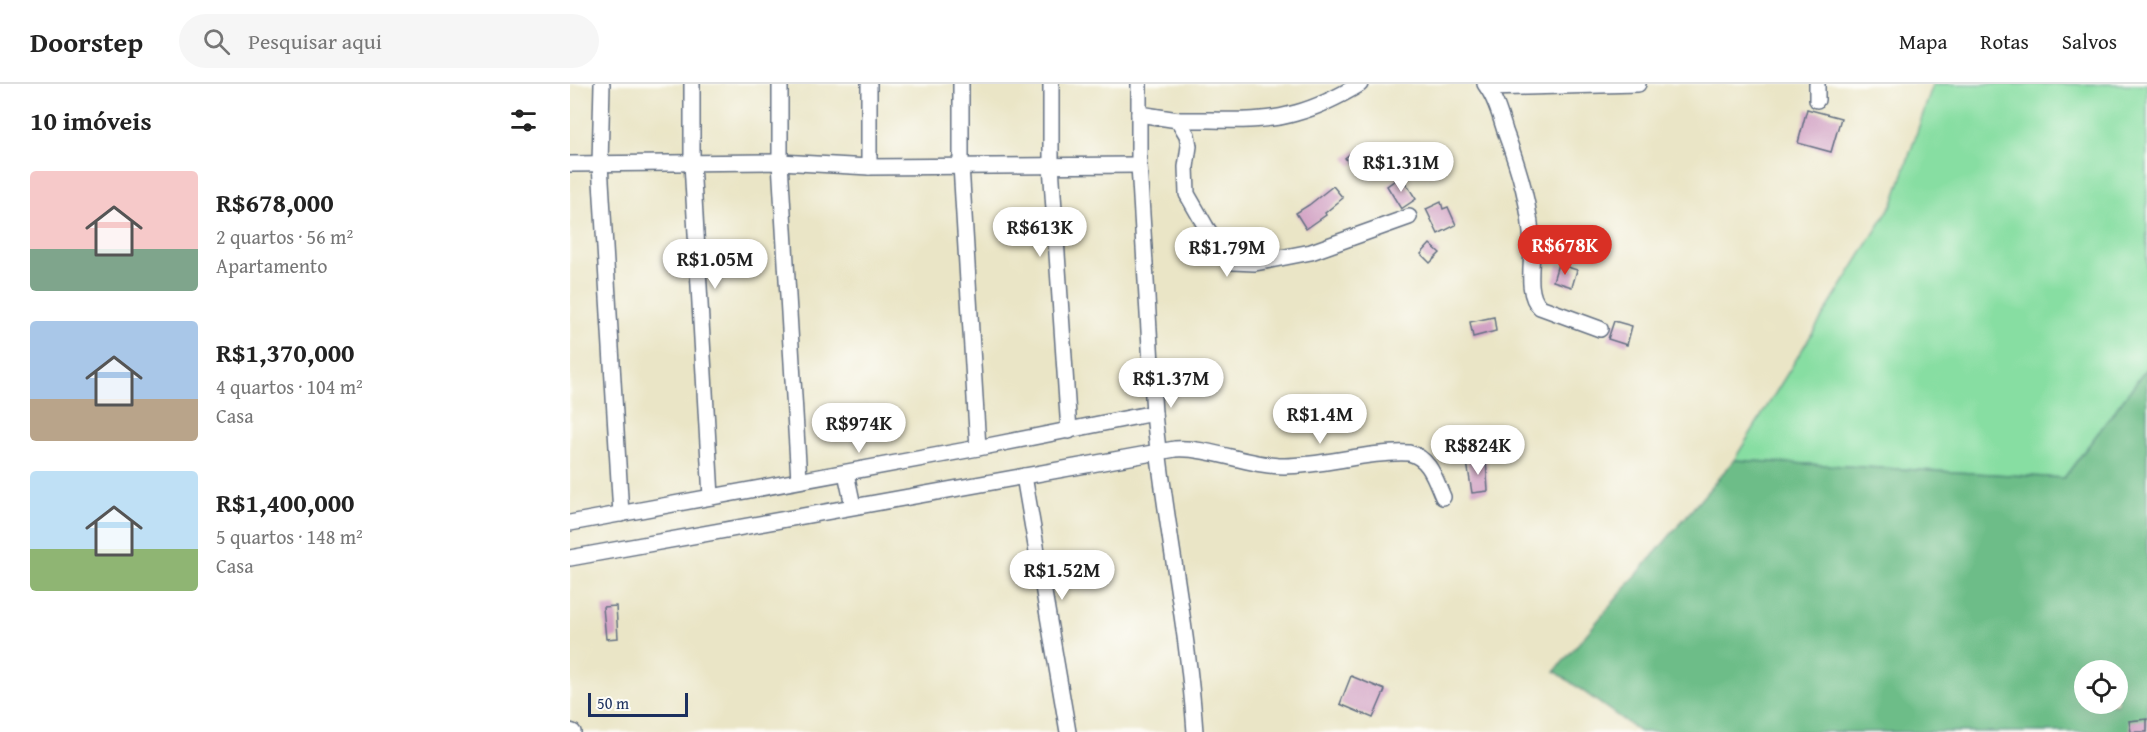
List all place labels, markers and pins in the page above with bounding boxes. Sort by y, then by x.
pin: R$1.31M [1346,142,1456,193]
pin: R$613K [991,207,1089,258]
pin: R$678K [1516,225,1614,276]
pin: R$1.79M [1172,227,1282,278]
pin: R$1.05M [660,239,770,290]
pin: R$1.37M [1116,358,1226,409]
pin: R$1.4M [1271,394,1369,445]
pin: R$974K [810,403,908,454]
pin: R$824K [1429,425,1527,476]
pin: R$1.52M [1007,550,1117,601]

